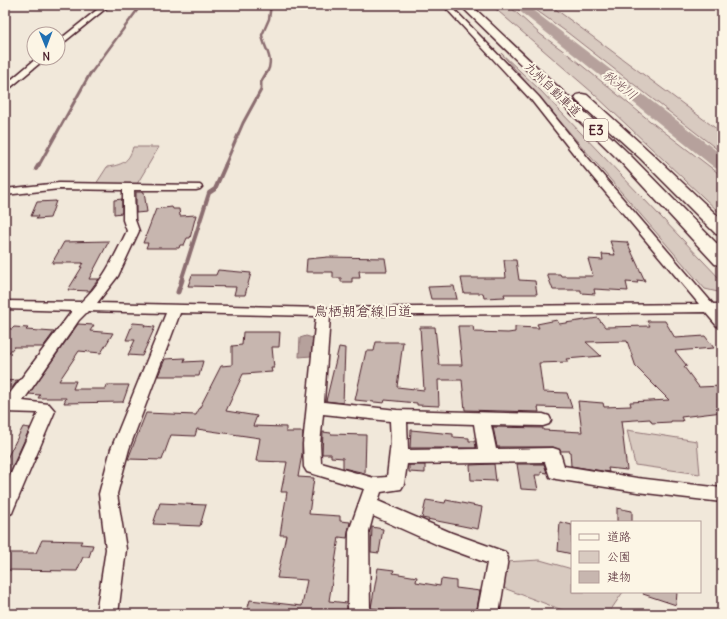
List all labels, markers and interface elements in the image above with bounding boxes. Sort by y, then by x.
north arrow [26,26,66,66]
text: N [42,49,50,63]
street label: 九州自動車道 [522,59,584,119]
water label: 秋光川 [599,66,641,104]
road number: E3 [584,119,608,141]
street label: 鳥栖朝倉線旧道 [314,302,412,320]
legend [571,521,701,593]
text: 道路 [607,529,631,544]
text: 公園 [607,549,631,564]
text: 建物 [607,569,631,584]

